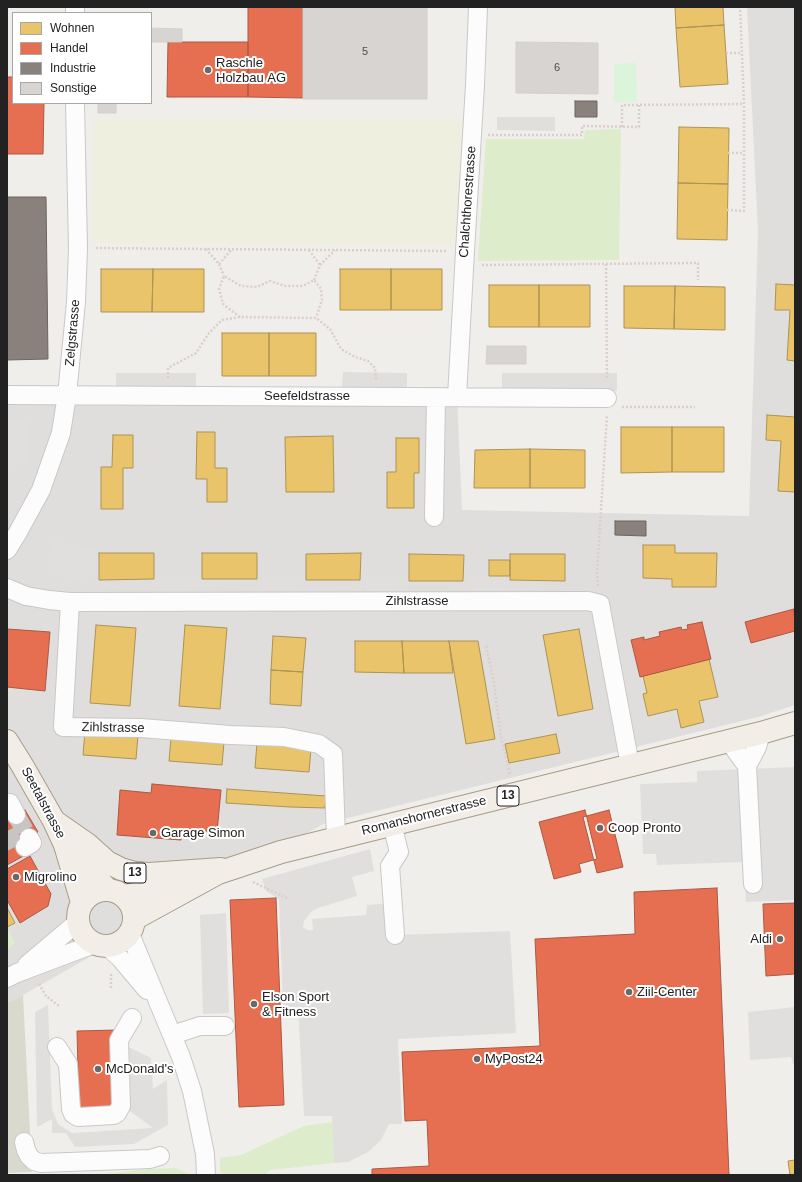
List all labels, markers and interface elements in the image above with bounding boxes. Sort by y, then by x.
legend [12,12,152,104]
text: Wohnen [50,21,94,35]
text: Handel [50,41,88,55]
house number: 5 [362,45,368,59]
place label: Raschle Holzbau AG [216,55,286,86]
text: Industrie [50,61,96,75]
house number: 6 [554,61,560,75]
marker: Raschle Holzbau AG [203,65,213,75]
text: Sonstige [50,81,97,95]
street label: Chalchthorestrasse [456,146,480,258]
street label: Zelgstrasse [62,299,84,367]
street label: Seefeldstrasse [264,388,350,404]
street label: Zihlstrasse [386,593,448,609]
street label: Zihlstrasse [81,720,145,736]
street label: Seetalstrasse [18,765,68,841]
road number: 13 [497,786,519,806]
street label: Romanshornerstrasse [360,793,488,839]
place label: Coop Pronto [608,820,681,836]
marker: Coop Pronto [595,823,605,833]
place label: Garage Simon [161,825,245,841]
marker: Garage Simon [148,828,158,838]
road number: 13 [124,863,146,883]
place label: Migrolino [24,869,77,885]
marker: Migrolino [11,872,21,882]
place label: Aldi [750,931,772,947]
marker: Aldi [775,934,785,944]
place label: Ziil-Center [637,984,697,1000]
marker: Ziil-Center [624,987,634,997]
place label: Elson Sport & Fitness [262,989,329,1020]
marker: Elson Sport & Fitness [249,999,259,1009]
place label: MyPost24 [485,1051,543,1067]
marker: MyPost24 [472,1054,482,1064]
place label: McDonald's [106,1061,174,1077]
marker: McDonald's [93,1064,103,1074]

